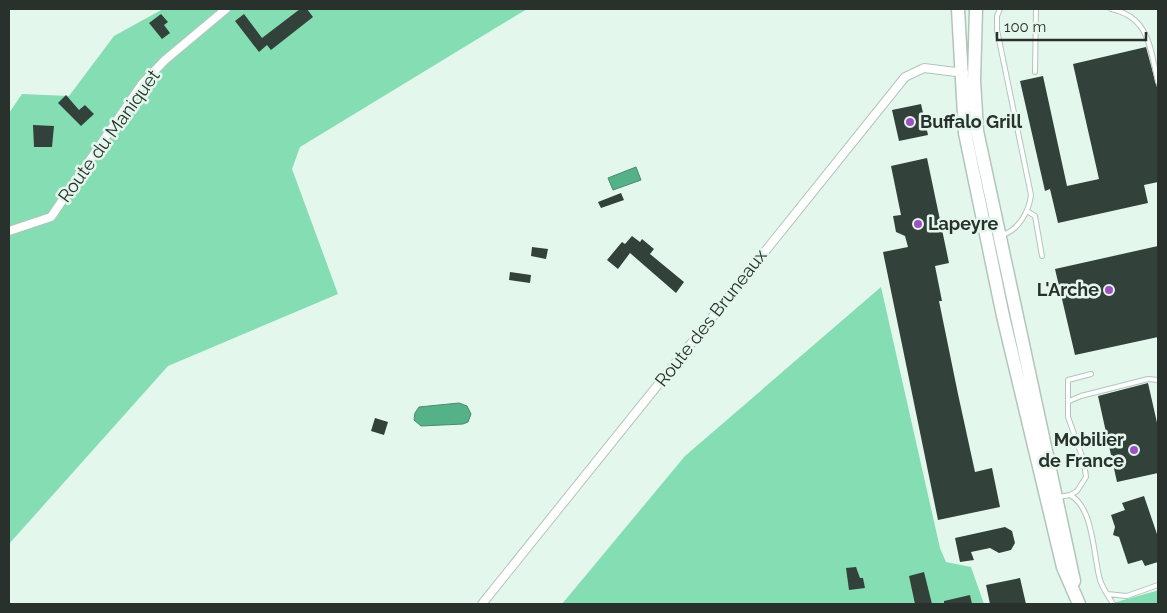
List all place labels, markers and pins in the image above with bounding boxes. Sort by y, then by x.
place label: Buffalo Grill [920,111,1022,132]
marker: Buffalo Grill [904,116,916,128]
place label: Lapeyre [928,213,998,234]
marker: Lapeyre [912,218,924,230]
place label: L'Arche [1037,279,1099,300]
marker: L'Arche [1103,284,1115,296]
place label: Mobilier de France [1038,429,1124,471]
marker: Mobilier de France [1128,444,1140,456]

